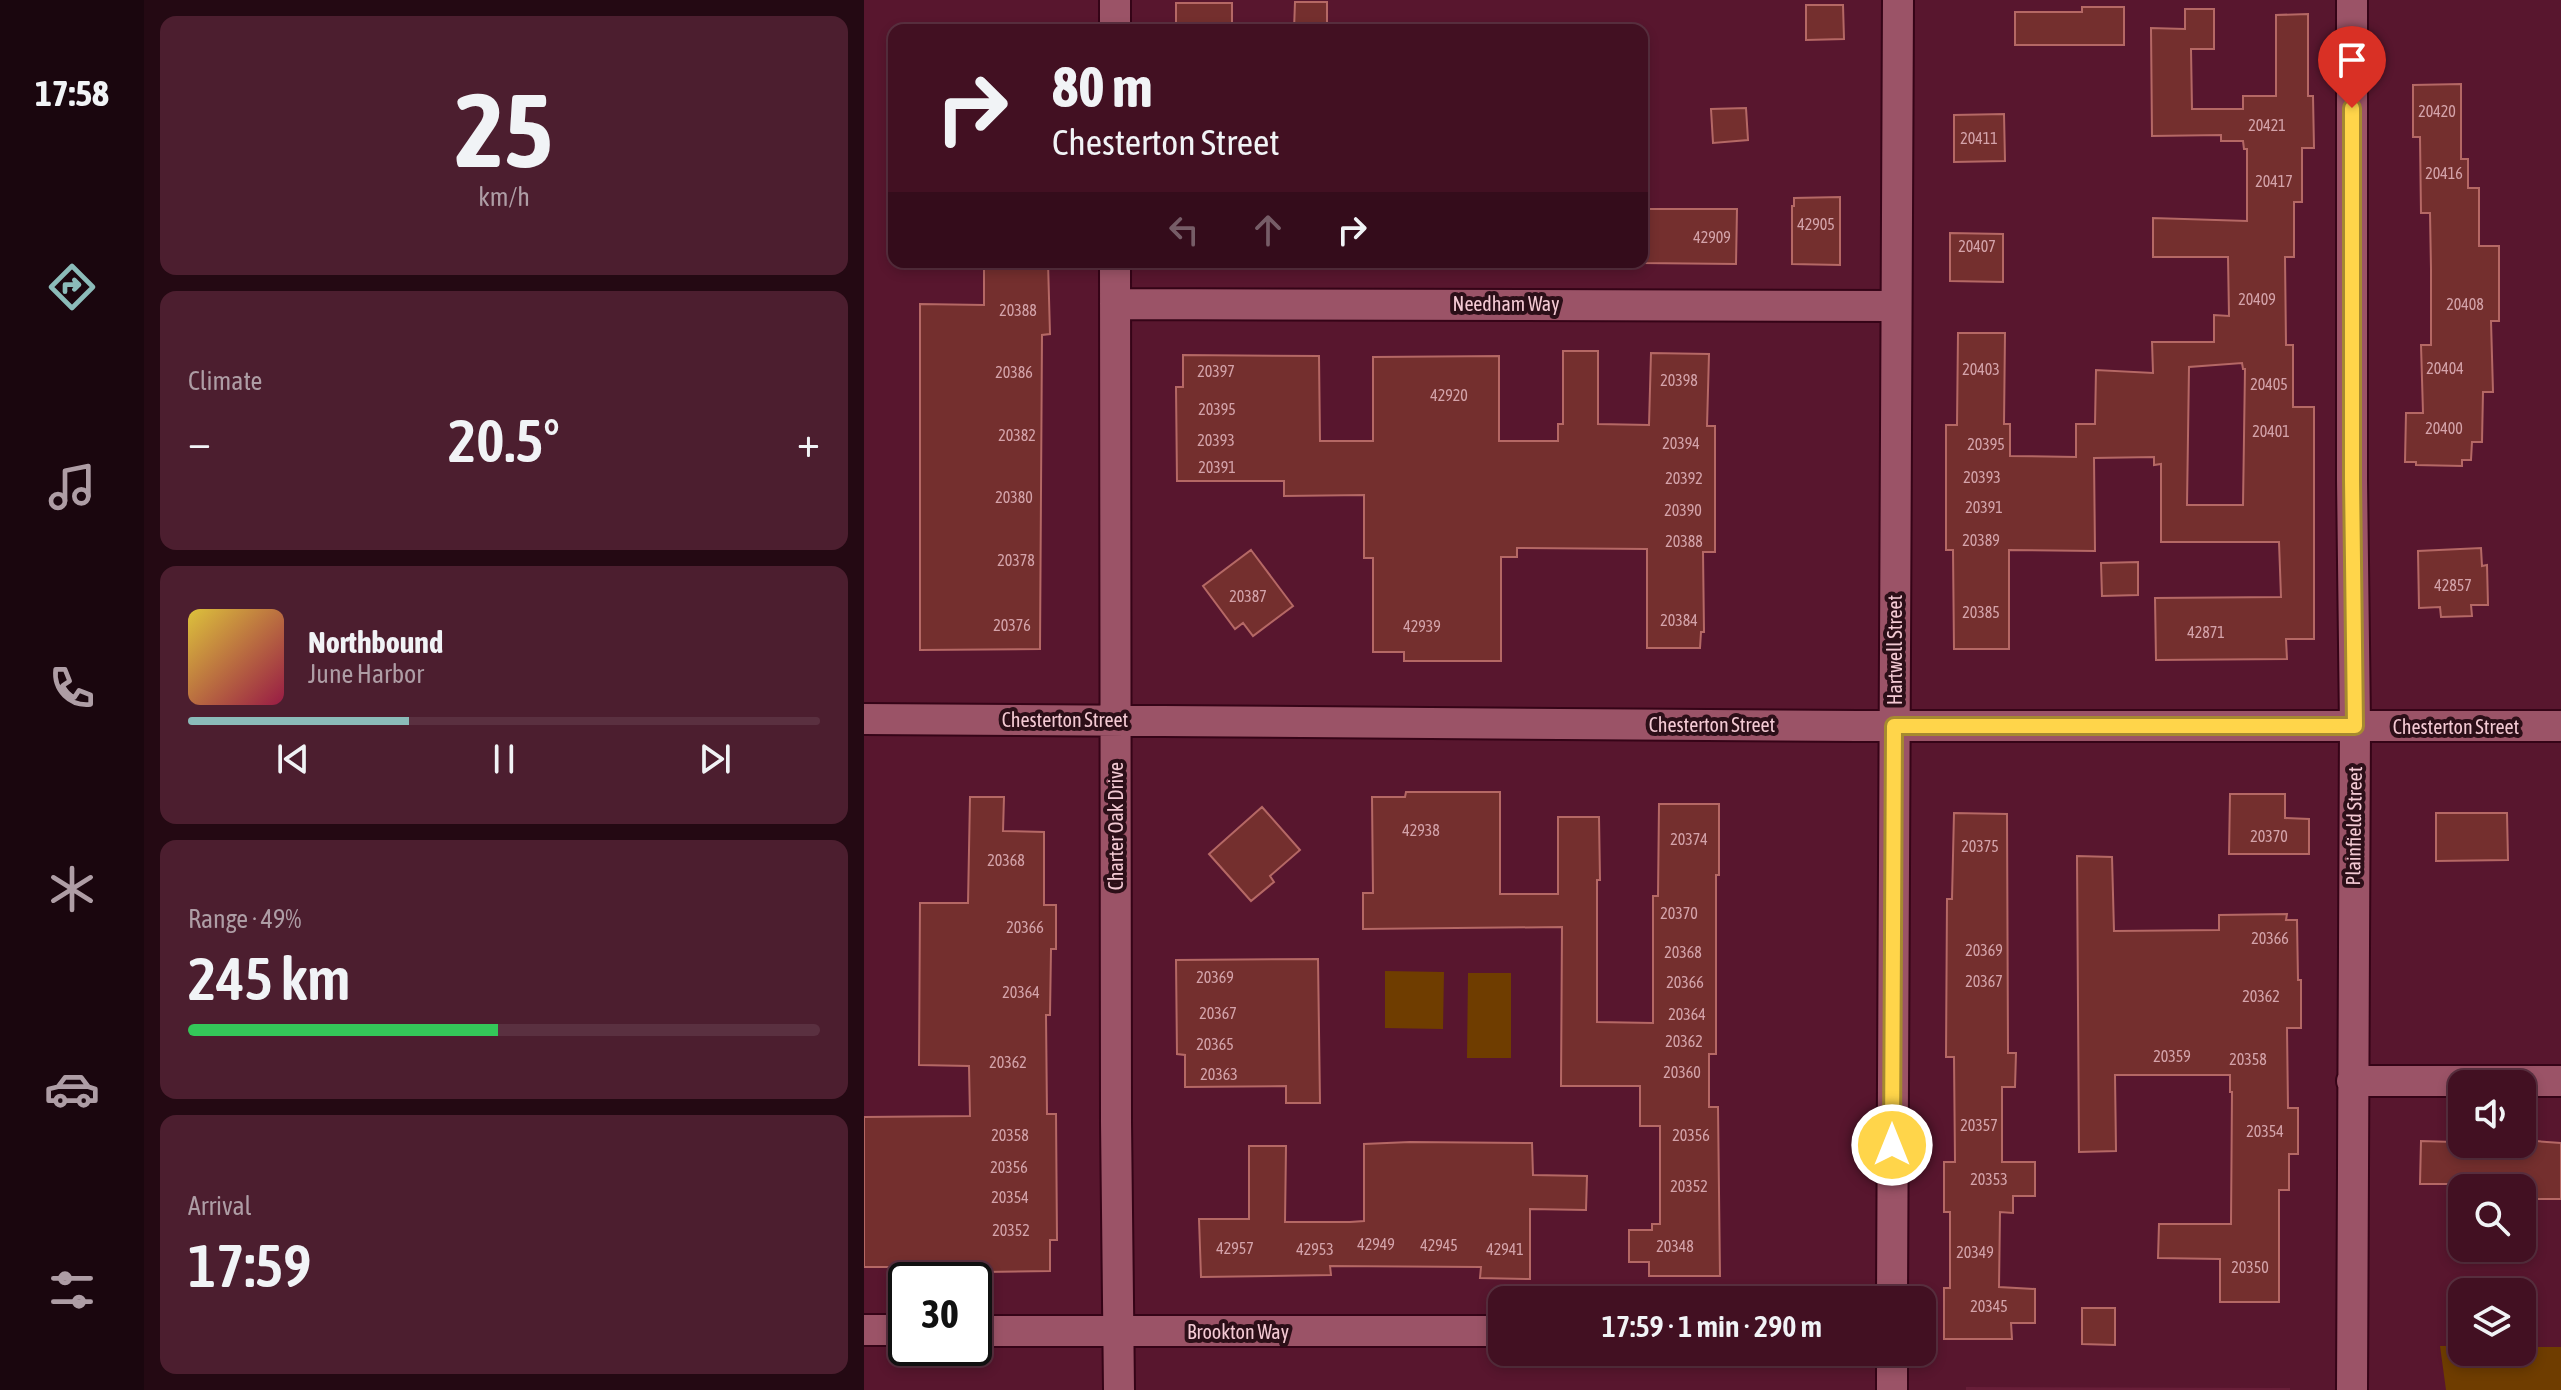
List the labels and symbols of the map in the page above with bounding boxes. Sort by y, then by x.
pin [2318,26,2386,108]
house number: 20420 [2418,102,2456,120]
house number: 20421 [2248,116,2286,134]
house number: 20411 [1960,129,1998,147]
house number: 20416 [2425,164,2463,182]
house number: 20417 [2255,172,2293,190]
house number: 42905 [1797,215,1835,233]
house number: 42909 [1693,228,1731,246]
house number: 20407 [1958,237,1996,255]
house number: 20409 [2238,290,2276,308]
street label: Needham Way [1453,292,1559,315]
house number: 20408 [2446,295,2484,313]
house number: 20388 [999,301,1037,319]
house number: 20404 [2426,359,2464,377]
house number: 20403 [1962,360,2000,378]
house number: 20397 [1197,362,1235,380]
house number: 20386 [995,363,1033,381]
house number: 20398 [1660,371,1698,389]
house number: 20405 [2250,375,2288,393]
house number: 42920 [1430,386,1468,404]
house number: 20395 [1198,400,1236,418]
house number: 20400 [2425,419,2463,437]
house number: 20401 [2252,422,2290,440]
house number: 20382 [998,426,1036,444]
house number: 20393 [1197,431,1235,449]
house number: 20394 [1662,434,1700,452]
house number: 20395 [1967,435,2005,453]
house number: 20391 [1198,458,1236,476]
house number: 20393 [1963,468,2001,486]
house number: 20392 [1665,469,1703,487]
house number: 20380 [995,488,1033,506]
house number: 20391 [1965,498,2003,516]
house number: 20390 [1664,501,1702,519]
house number: 20389 [1962,531,2000,549]
house number: 20388 [1665,532,1703,550]
house number: 20378 [997,551,1035,569]
house number: 42857 [2434,576,2472,594]
house number: 20387 [1229,587,1267,605]
street label: Hartwell Street [1883,595,1906,705]
house number: 20385 [1962,603,2000,621]
house number: 20384 [1660,611,1698,629]
house number: 20376 [993,616,1031,634]
house number: 42939 [1403,617,1441,635]
house number: 42871 [2187,623,2225,641]
street label: Chesterton Street [1002,708,1128,731]
street label: Chesterton Street [1649,713,1775,736]
street label: Chesterton Street [2393,715,2519,738]
street label: Charter Oak Drive [1104,762,1127,890]
street label: Plainfield Street [2341,766,2366,886]
house number: 42938 [1402,821,1440,839]
house number: 20370 [2250,827,2288,845]
house number: 20374 [1670,830,1708,848]
house number: 20375 [1961,837,1999,855]
house number: 20368 [987,851,1025,869]
house number: 20370 [1660,904,1698,922]
house number: 20366 [1006,918,1044,936]
house number: 20366 [2251,929,2289,947]
house number: 20369 [1965,941,2003,959]
house number: 20368 [1664,943,1702,961]
house number: 20369 [1196,968,1234,986]
house number: 20367 [1965,972,2003,990]
house number: 20366 [1666,973,1704,991]
house number: 20364 [1002,983,1040,1001]
house number: 20362 [2242,987,2280,1005]
house number: 20367 [1199,1004,1237,1022]
house number: 20364 [1668,1005,1706,1023]
house number: 20362 [1665,1032,1703,1050]
house number: 20365 [1196,1035,1234,1053]
house number: 20359 [2153,1047,2191,1065]
house number: 20358 [2229,1050,2267,1068]
house number: 20362 [989,1053,1027,1071]
house number: 20360 [1663,1063,1701,1081]
house number: 20363 [1200,1065,1238,1083]
position arrow [1850,1103,1934,1187]
house number: 20357 [1960,1116,1998,1134]
house number: 20354 [2246,1122,2284,1140]
house number: 20358 [991,1126,1029,1144]
house number: 20356 [1672,1126,1710,1144]
house number: 20356 [990,1158,1028,1176]
house number: 20353 [1970,1170,2008,1188]
house number: 20352 [1670,1177,1708,1195]
house number: 20354 [991,1188,1029,1206]
house number: 20352 [992,1221,1030,1239]
house number: 42949 [1357,1235,1395,1253]
house number: 42945 [1420,1236,1458,1254]
house number: 20348 [1656,1237,1694,1255]
house number: 42957 [1216,1239,1254,1257]
house number: 42953 [1296,1240,1334,1258]
house number: 42941 [1486,1240,1524,1258]
house number: 20349 [1956,1243,1994,1261]
house number: 20350 [2231,1258,2269,1276]
speed limit sign: 30 [888,1262,992,1366]
house number: 20345 [1970,1297,2008,1315]
street label: Brookton Way [1187,1320,1289,1343]

